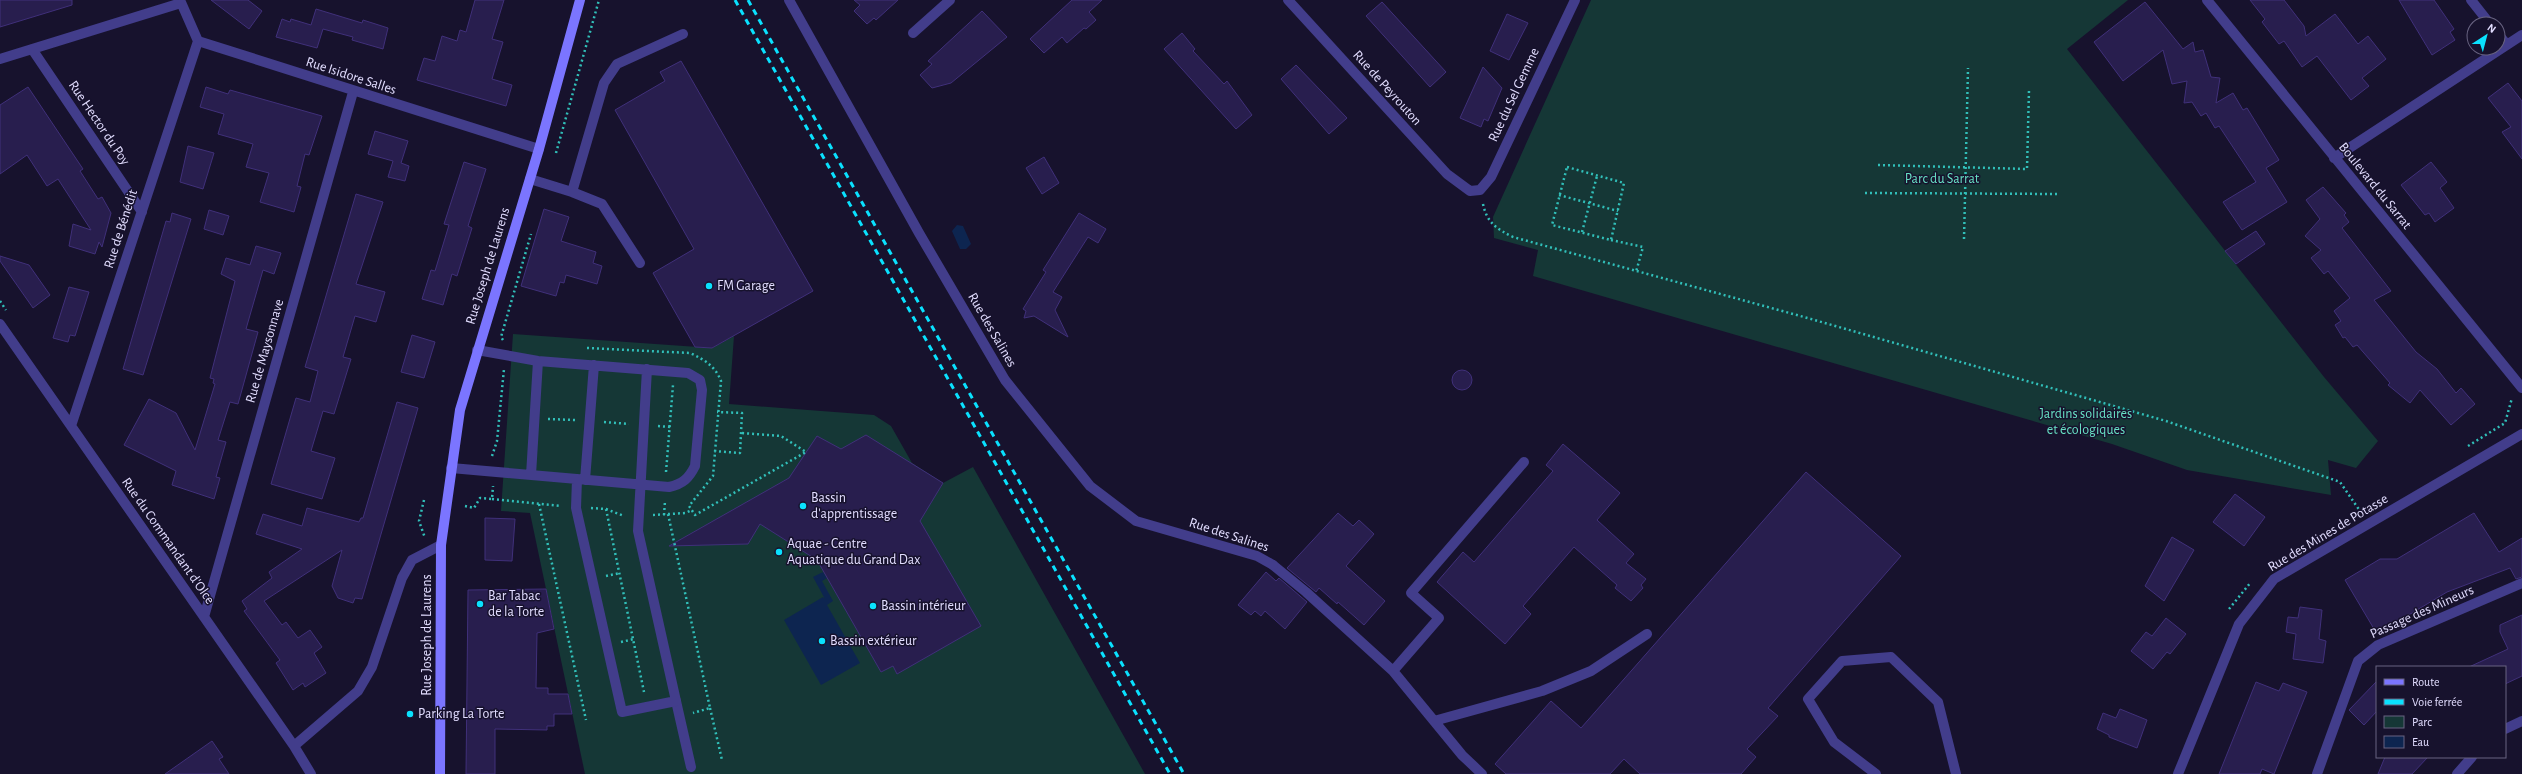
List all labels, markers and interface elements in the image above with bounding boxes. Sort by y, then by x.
north arrow [2466,16,2506,56]
text: N [2485,22,2498,35]
street label: Rue du Sel Gemme [1486,46,1542,144]
street label: Rue de Peyrouton [1350,48,1424,128]
street label: Rue Isidore Salles [304,55,398,97]
street label: Rue Hector du Poy [66,78,132,168]
street label: Boulevard du Sarrat [2336,140,2414,232]
park label: Parc du Sarrat [1905,172,1980,186]
street label: Rue de Bénédit [102,187,140,270]
street label: Rue Joseph de Laurens [464,206,512,326]
place label: FM Garage [717,279,775,293]
marker: FM Garage [704,281,714,291]
street label: Rue des Salines [965,291,1019,369]
street label: Rue de Maysonnave [243,298,287,404]
park label: Jardins solidaires et écologiques [2040,407,2132,437]
street label: Rue du Commandant d'Olce [119,475,217,607]
place label: Bassin d'apprentissage [811,491,897,521]
street label: Rue des Mines de Potasse [2265,492,2391,574]
marker: Bassin d'apprentissage [798,501,808,511]
street label: Rue des Salines [1187,516,1271,554]
place label: Aquae - Centre Aquatique du Grand Dax [787,537,920,567]
marker: Aquae - Centre Aquatique du Grand Dax [774,547,784,557]
street label: Rue Joseph de Laurens [420,574,434,696]
street label: Passage des Mineurs [2368,583,2476,641]
place label: Bar Tabac de la Torte [488,589,544,619]
marker: Bar Tabac de la Torte [475,599,485,609]
place label: Bassin intérieur [881,599,966,613]
marker: Bassin intérieur [868,601,878,611]
place label: Bassin extérieur [830,634,917,648]
marker: Bassin extérieur [817,636,827,646]
legend [2376,666,2506,758]
text: Route [2412,676,2439,688]
text: Voie ferrée [2412,696,2462,708]
place label: Parking La Torte [418,707,504,721]
marker: Parking La Torte [405,709,415,719]
text: Parc [2412,716,2432,728]
text: Eau [2412,736,2429,748]

